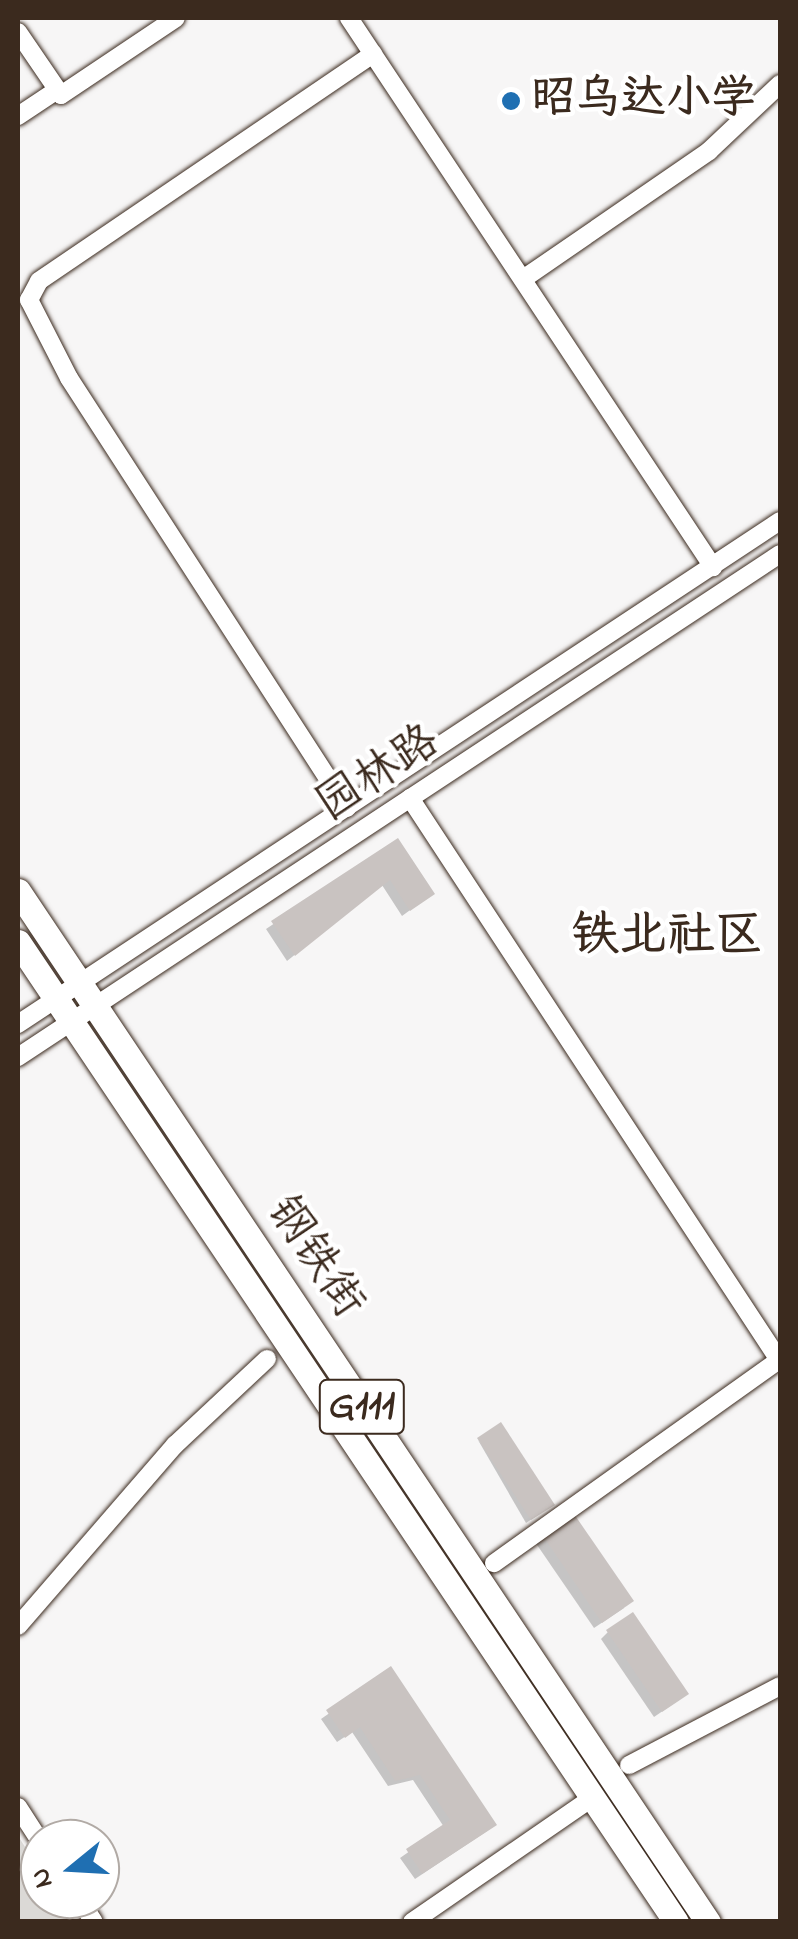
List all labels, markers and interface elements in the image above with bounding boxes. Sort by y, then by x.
place label: 昭乌达小学 [531,74,756,128]
marker: 昭乌达小学 [500,90,522,112]
street label: 园林路 [308,716,450,834]
district label: 铁北社区 [571,909,763,967]
street label: 钢铁街 [254,1187,374,1329]
road number: G111 [317,1370,407,1444]
north arrow [20,1819,120,1919]
text: N [20,1862,65,1893]

